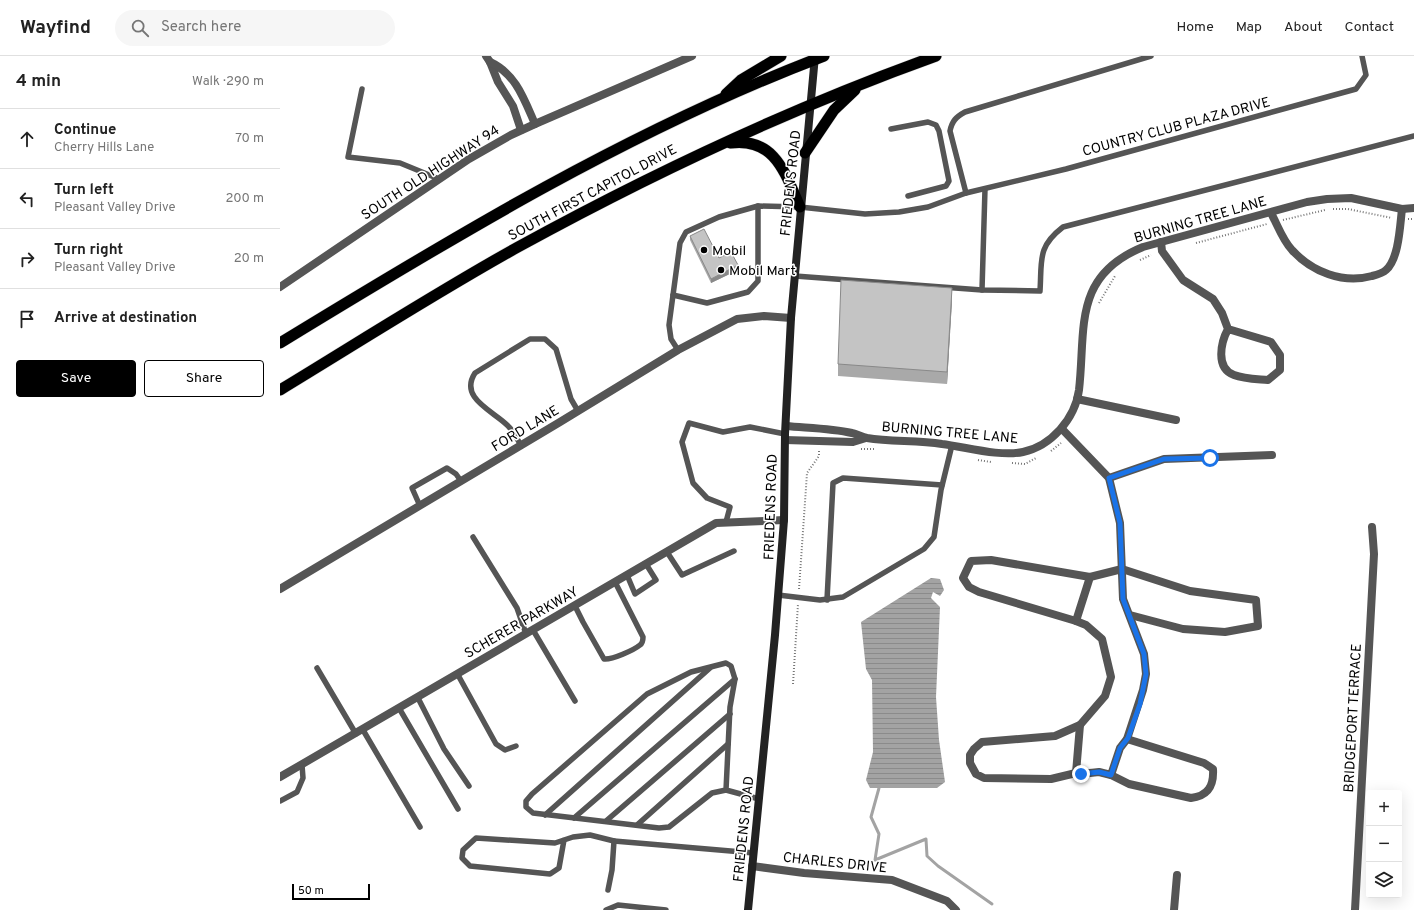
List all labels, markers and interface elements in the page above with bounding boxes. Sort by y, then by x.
search box [115,10,395,46]
text: Wayfind [20,16,91,40]
icon: search [129,17,151,39]
text: Search here [161,18,241,37]
text: Home [1177,19,1214,36]
text: Map [1236,19,1262,36]
text: About [1284,19,1323,36]
text: Contact [1345,19,1394,36]
text: 4 min [16,71,61,93]
text: Walk · 290 m [192,74,264,90]
street label: COUNTRY CLUB PLAZA DRIVE [1081,94,1272,161]
text: Continue [54,121,116,140]
street label: SOUTH OLD HIGHWAY 94 [359,122,503,224]
icon: ahead [16,128,38,150]
street label: FRIEDENS ROAD [777,129,806,237]
text: 70 m [235,131,264,147]
text: Cherry Hills Lane [54,140,154,156]
street label: SOUTH FIRST CAPITOL DRIVE [505,142,680,245]
text: Turn left [54,181,114,200]
icon: left [16,188,38,210]
text: 200 m [225,191,264,207]
street label: BURNING TREE LANE [1132,193,1269,247]
text: Pleasant Valley Drive [54,200,176,216]
text: Turn right [54,241,123,260]
place label: Mobil [712,243,746,260]
marker: Mobil [699,245,709,255]
icon: right [16,248,38,270]
text: 20 m [234,251,264,267]
text: Pleasant Valley Drive [54,260,176,276]
place label: Mobil Mart [729,263,796,280]
marker: Mobil Mart [716,265,726,275]
icon: arrive [16,308,38,330]
text: Arrive at destination [54,309,197,328]
button: Save [16,360,136,397]
button: Share [144,360,264,397]
street label: FORD LANE [489,403,563,456]
street label: BURNING TREE LANE [881,419,1019,448]
route start [1201,449,1219,467]
street label: FRIEDENS ROAD [761,454,782,561]
street label: SCHERER PARKWAY [462,584,582,663]
street label: BRIDGEPORT TERRACE [1341,643,1366,793]
route end [1072,765,1090,783]
street label: FRIEDENS ROAD [730,775,759,883]
map controls [1366,790,1402,898]
button: + [1366,790,1402,826]
button: − [1366,826,1402,862]
street label: CHARLES DRIVE [782,850,888,877]
button: layers [1366,862,1402,898]
scale bar [292,882,370,901]
text: 50 m [298,884,324,898]

